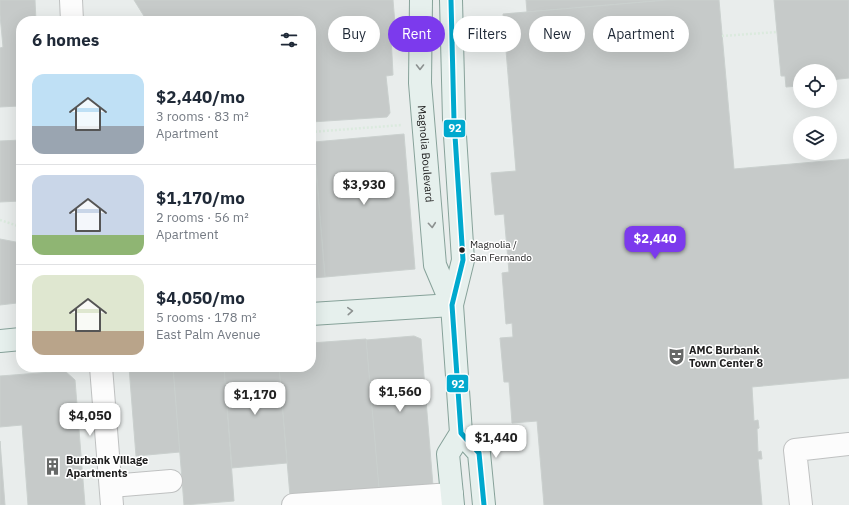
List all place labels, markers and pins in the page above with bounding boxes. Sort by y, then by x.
pin: $3,930 [331,172,397,206]
pin: $2,440 [622,226,688,260]
place label: Magnolia / San Fernando [470,238,532,264]
marker: Magnolia / San Fernando [457,245,467,255]
place label: AMC Burbank Town Center 8 [689,343,763,370]
theatre icon: AMC Burbank Town Center 8 [666,346,686,366]
pin: $1,560 [367,379,433,413]
pin: $1,170 [222,382,288,416]
pin: $4,050 [57,403,123,437]
pin: $1,440 [463,425,529,459]
place label: Burbank Village Apartments [66,453,148,480]
building icon: Burbank Village Apartments [43,456,63,476]

